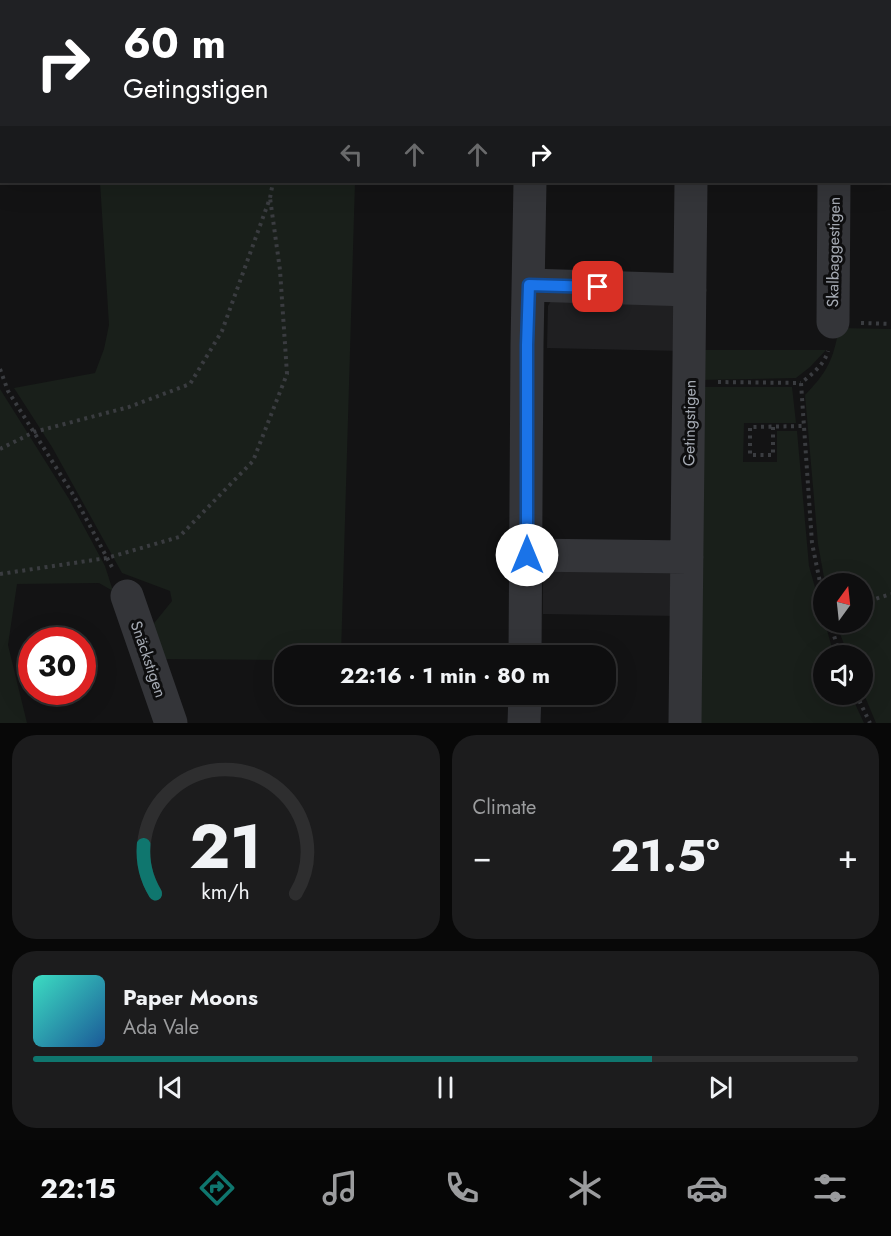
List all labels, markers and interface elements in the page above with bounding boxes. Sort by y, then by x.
text: 60 m [123,13,226,74]
icon: right [24,24,102,102]
text: Getingstigen [123,69,269,108]
icon: left [335,138,368,171]
icon: ahead [398,138,431,171]
icon: ahead [461,138,494,171]
icon: right [524,138,557,171]
street label: Skalbaggestigen [821,196,846,308]
pin [572,261,623,312]
icon: arrive [581,270,614,303]
street label: Getingstigen [677,380,702,466]
position arrow [495,523,559,587]
north arrow [813,573,873,633]
map controls [813,573,873,705]
street label: Snäckstigen [125,618,172,701]
speed limit sign: 30 [18,627,96,705]
button: sound [813,645,873,705]
text: 22:16 · 1 min · 80 m [340,659,550,691]
text: Climate [473,793,536,822]
text: 21 [189,801,262,891]
text: 21.5° [610,823,720,888]
text: − [473,833,492,880]
text: + [838,833,858,880]
text: km/h [202,876,250,907]
text: Paper Moons [123,981,258,1013]
text: Ada Vale [123,1013,199,1042]
icon: previous [154,1071,187,1104]
icon: pause [429,1071,462,1104]
icon: next [704,1071,737,1104]
icon: directions [196,1167,238,1209]
icon: music [319,1167,361,1209]
icon: phone [441,1167,483,1209]
icon: climate [564,1167,606,1209]
icon: car [686,1167,728,1209]
icon: filters [809,1167,851,1209]
text: 22:15 [40,1169,116,1208]

